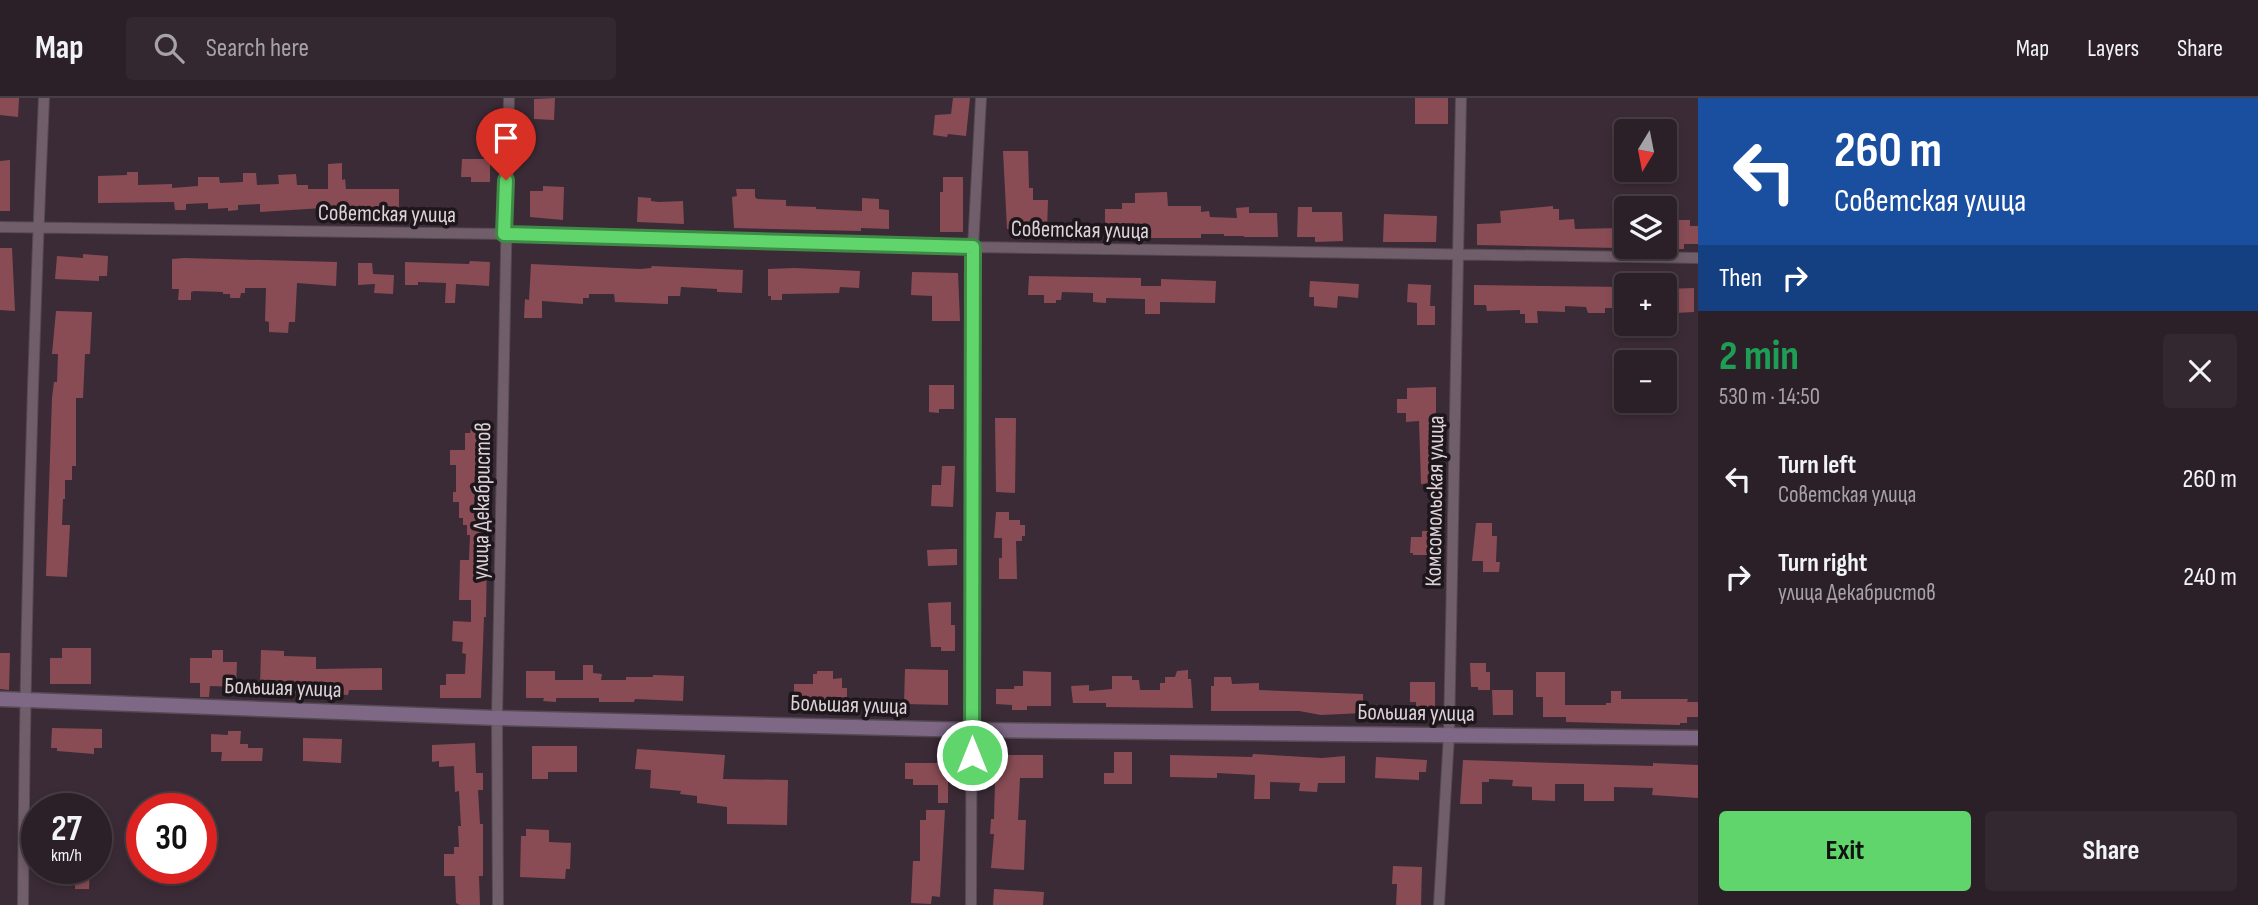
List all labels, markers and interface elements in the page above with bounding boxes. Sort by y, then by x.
search box [126,17,616,80]
text: Map [35,28,84,68]
icon: search [150,29,188,67]
text: Search here [206,33,309,64]
text: Map [2016,34,2049,63]
text: Layers [2087,34,2139,63]
text: Share [2177,34,2223,63]
pin [476,108,536,180]
icon: arrive [487,119,525,157]
north arrow [1614,119,1676,182]
map controls [1614,119,1677,413]
text: 260 m [1834,122,1942,181]
icon: left [1719,126,1810,217]
text: Советская улица [1834,182,2026,221]
button: layers [1614,196,1677,259]
street label: Советская улица [318,199,456,229]
street label: Советская улица [1011,215,1149,245]
icon: right [1776,259,1814,297]
text: Then [1719,263,1762,294]
button: + [1614,273,1677,336]
text: 2 min [1719,331,1799,382]
button: close [2163,334,2237,408]
button: − [1614,350,1677,413]
text: 530 m · 14:50 [1719,383,1820,411]
street label: Комсомольская улица [1420,415,1450,587]
street label: улица Декабристов [467,422,497,580]
text: Turn left [1778,450,1856,481]
icon: left [1719,460,1757,498]
text: 260 m [2182,464,2237,495]
text: Советская улица [1778,481,1916,509]
text: Turn right [1778,548,1867,579]
icon: right [1719,558,1757,596]
text: 240 m [2183,562,2237,593]
text: улица Декабристов [1778,579,1936,607]
street label: Большая улица [224,672,342,704]
street label: Большая улица [790,689,908,721]
street label: Большая улица [1357,698,1475,728]
position arrow [935,718,1009,792]
speed limit sign: 30 [126,793,217,884]
text: 27 [51,808,82,851]
button: Exit [1719,811,1971,891]
button: Share [1985,811,2237,891]
text: km/h [51,845,82,866]

